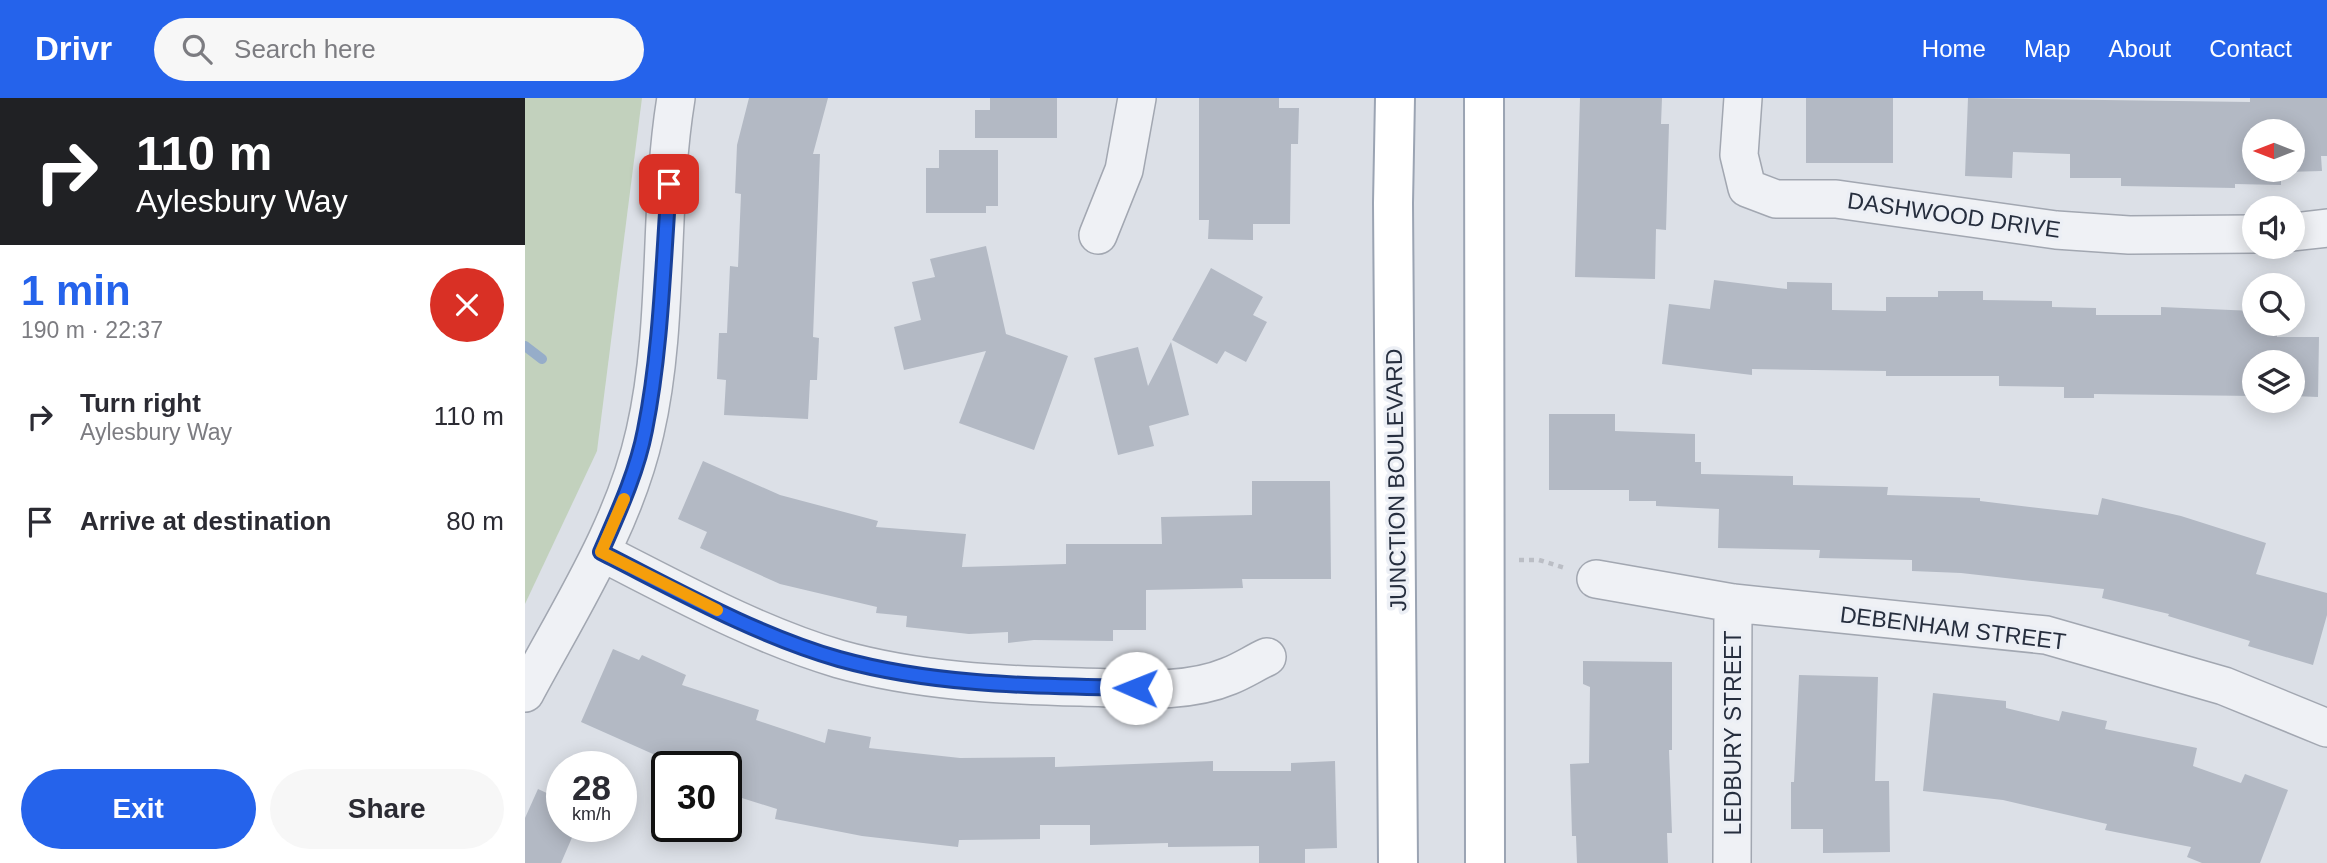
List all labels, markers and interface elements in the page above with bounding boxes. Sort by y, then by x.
search box [154,18,644,81]
text: Drivr [35,30,112,67]
icon: search [178,30,216,68]
text: Search here [234,34,376,64]
text: Home [1922,35,1986,62]
text: Map [2024,35,2071,62]
text: About [2109,35,2171,62]
text: Contact [2209,35,2292,62]
north arrow [2242,119,2305,182]
map controls [2242,119,2305,413]
icon: right [21,126,112,217]
text: 110 m [136,126,272,180]
pin [639,154,699,214]
icon: arrive [650,165,688,203]
text: Aylesbury Way [136,183,348,219]
street label: DASHWOOD DRIVE [1846,187,2062,243]
button: sound [2242,196,2305,259]
text: 1 min [21,267,131,314]
button: close [430,268,504,342]
button: search [2242,273,2305,336]
text: 190 m · 22:37 [21,317,163,343]
street label: JUNCTION BOULEVARD [1381,348,1411,612]
button: layers [2242,350,2305,413]
text: Turn right [80,388,201,418]
icon: right [21,398,59,436]
text: 110 m [434,401,504,431]
text: Aylesbury Way [80,419,232,445]
icon: arrive [21,503,59,541]
text: Arrive at destination [80,506,331,536]
text: 80 m [446,506,504,536]
street label: DEBENHAM STREET [1839,601,2067,655]
street label: LEDBURY STREET [1720,631,1746,835]
position arrow [1099,651,1173,725]
speed limit sign: 30 [651,751,742,842]
text: 28 [572,768,611,807]
button: Exit [21,769,256,849]
button: Share [270,769,504,849]
text: km/h [572,804,611,824]

